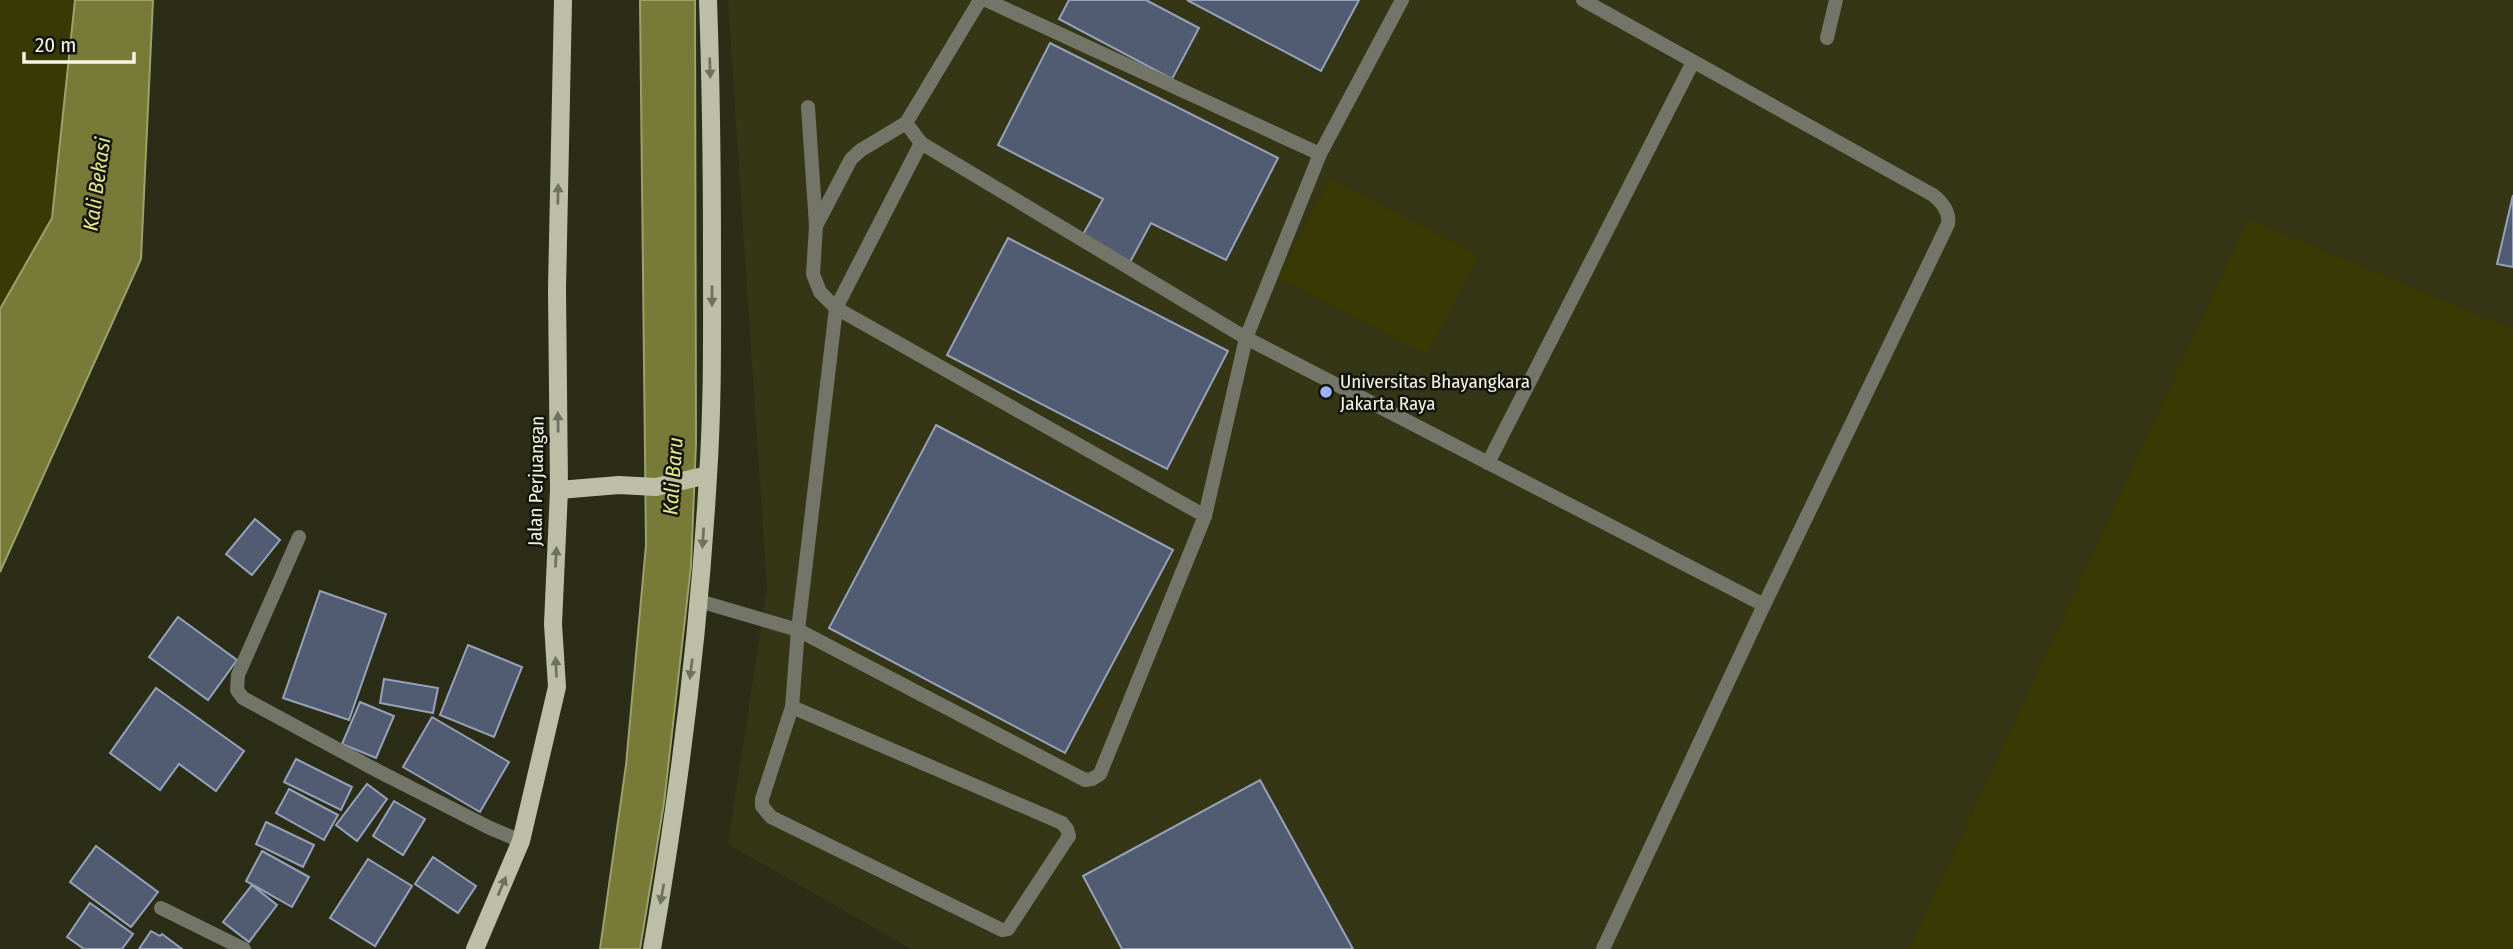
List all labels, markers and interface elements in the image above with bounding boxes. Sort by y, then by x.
scale bar [24,21,135,65]
text: 20 m [35,32,76,58]
one-way arrow [705,57,716,79]
water label: Kali Bekasi [78,135,117,233]
one-way arrow [552,183,564,205]
one-way arrow [706,285,718,307]
place label: Universitas Bhayangkara Jakarta Raya [1340,370,1530,415]
marker: Universitas Bhayangkara Jakarta Raya [1318,384,1334,400]
one-way arrow [553,410,564,432]
street label: Jalan Perjuangan [523,416,549,546]
water label: Kali Baru [657,436,689,516]
one-way arrow [698,527,709,549]
one-way arrow [551,546,562,568]
one-way arrow [550,656,561,678]
one-way arrow [685,658,696,680]
one-way arrow [497,876,508,897]
one-way arrow [656,883,667,905]

